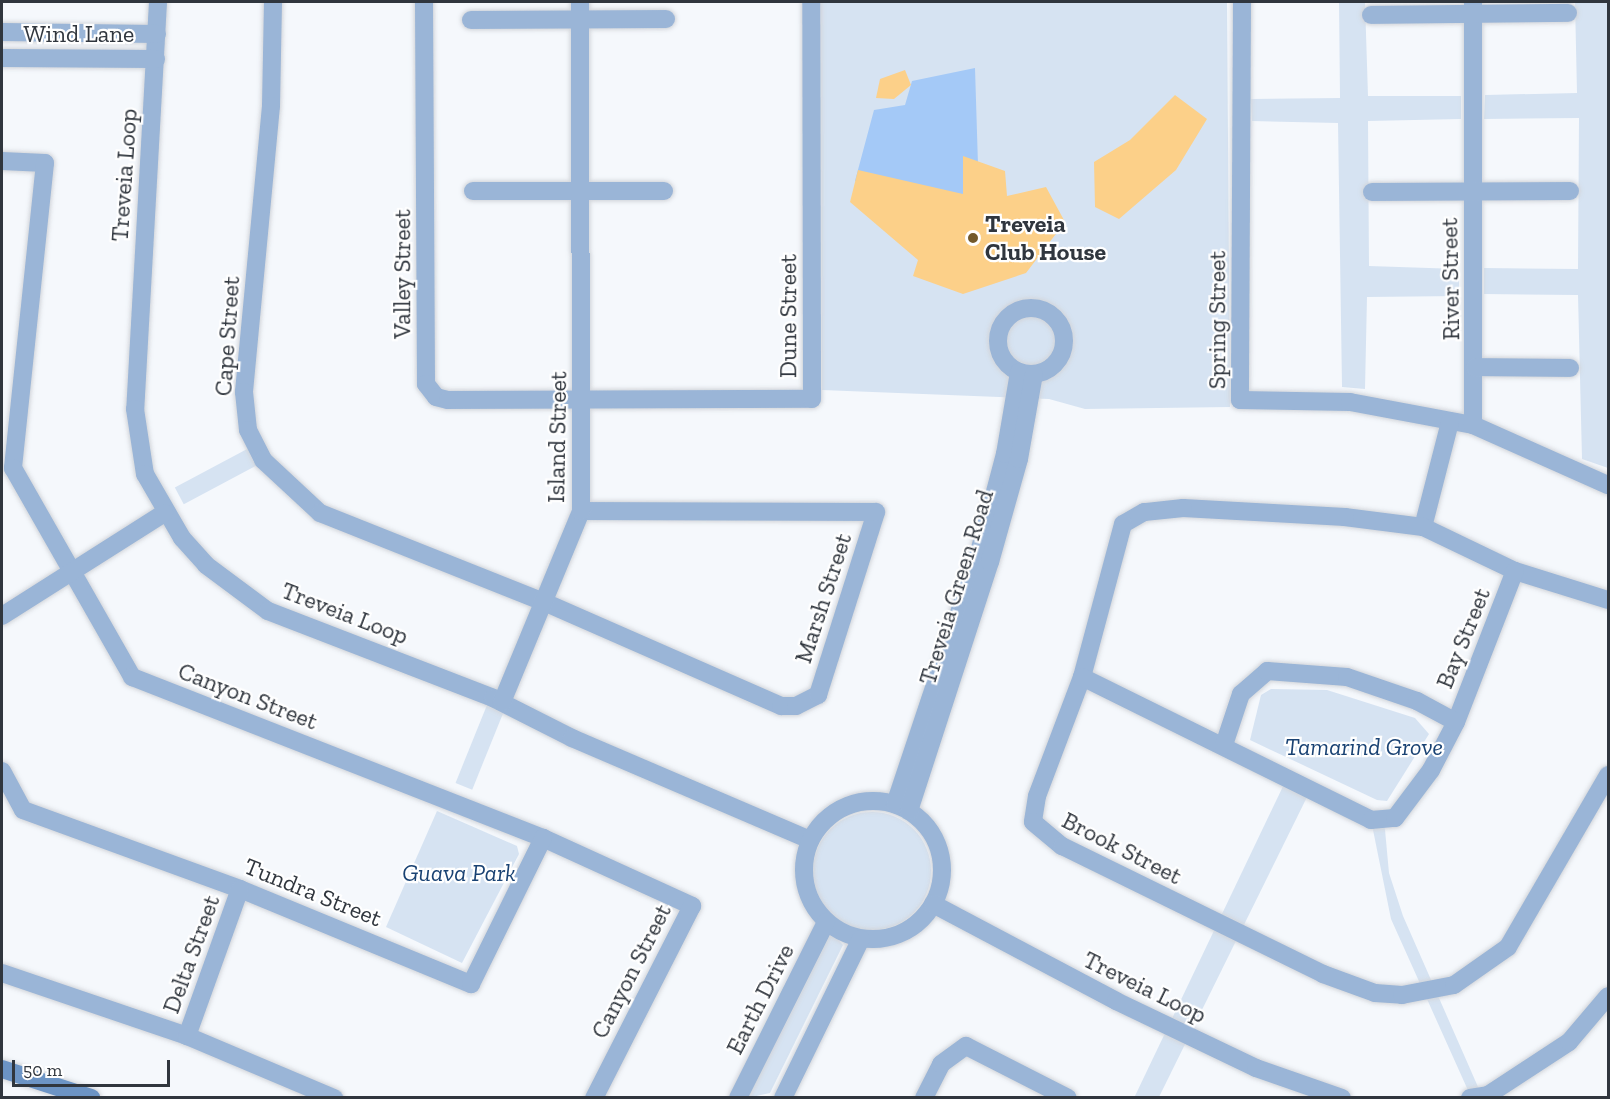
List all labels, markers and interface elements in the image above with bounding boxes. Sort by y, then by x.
street label: Wind Lane [24,20,134,48]
street label: Treveia Loop [105,108,143,242]
street label: Valley Street [388,209,416,339]
place label: Treveia Club House [985,210,1106,266]
street label: River Street [1435,217,1465,341]
marker: Treveia Club House [966,231,980,245]
street label: Spring Street [1203,251,1231,389]
street label: Dune Street [774,254,802,378]
street label: Cape Street [208,275,246,397]
street label: Island Street [541,371,573,503]
street label: Treveia Green Road [913,486,999,688]
street label: Marsh Street [788,529,858,667]
street label: Treveia Loop [278,576,412,650]
street label: Bay Street [1430,583,1496,693]
street label: Canyon Street [174,656,322,736]
park label: Tamarind Grove [1285,733,1443,761]
street label: Brook Street [1057,806,1187,890]
street label: Tundra Street [240,851,386,933]
park label: Guava Park [402,859,516,887]
street label: Delta Street [156,891,226,1017]
street label: Canyon Street [585,899,677,1043]
street label: Earth Drive [720,939,800,1059]
street label: Treveia Loop [1079,945,1211,1029]
scale bar [15,1048,172,1086]
text: 50 m [23,1059,62,1081]

